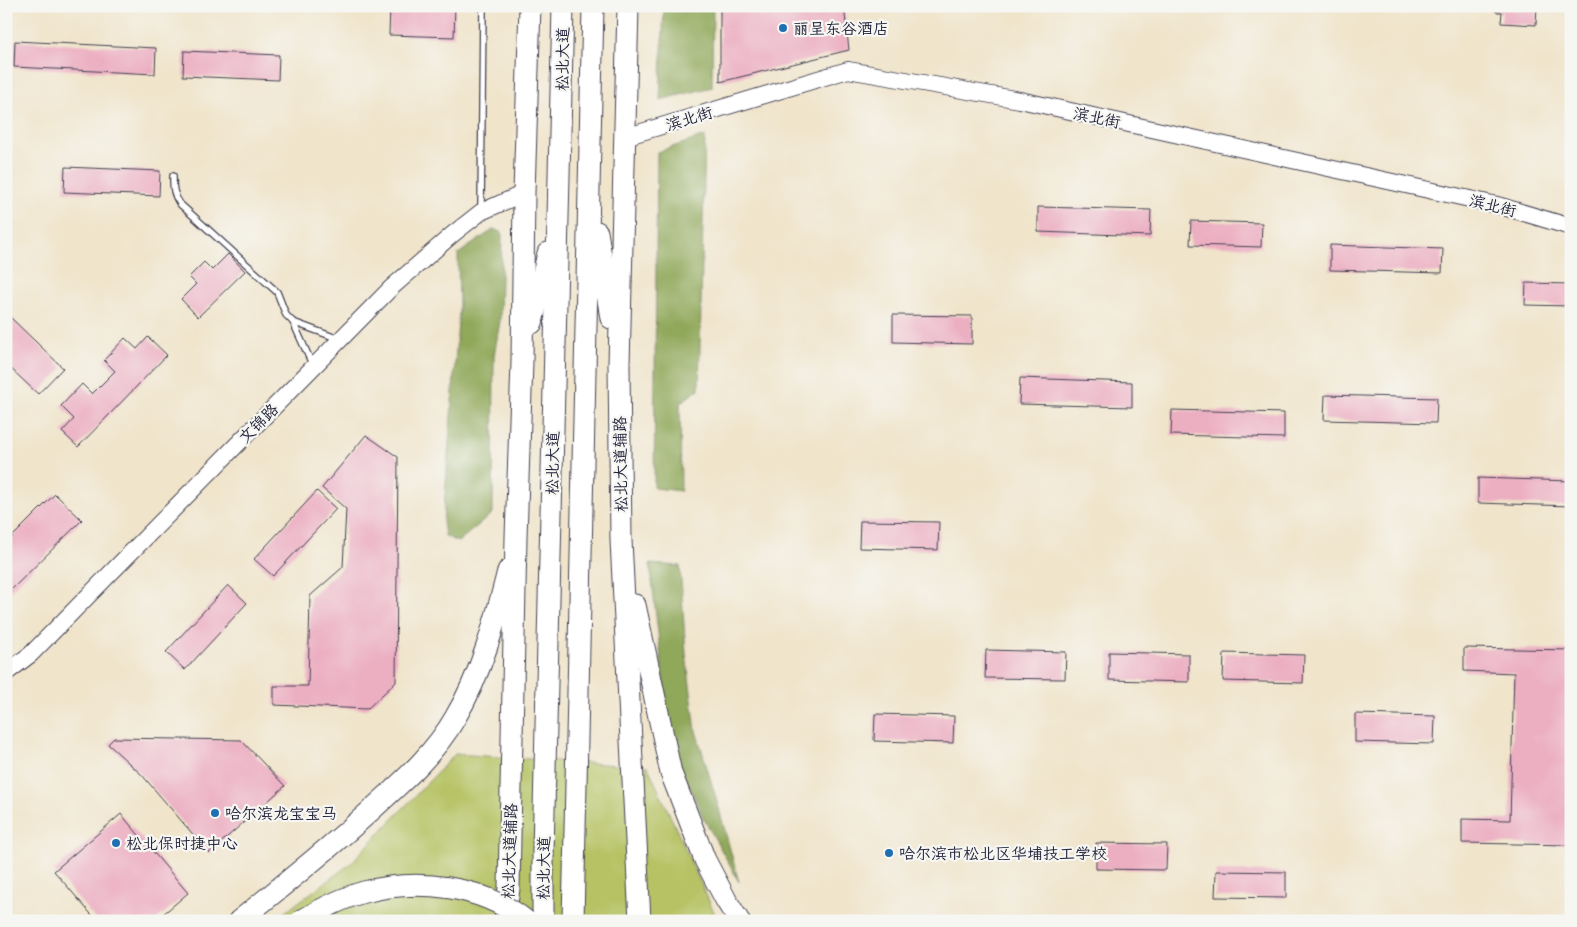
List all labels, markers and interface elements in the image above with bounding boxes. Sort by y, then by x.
place label: 丽呈东谷酒店 [793,14,889,43]
marker: 丽呈东谷酒店 [777,22,789,34]
street label: 松北大道 [547,27,578,91]
street label: 滨北街 [662,98,716,139]
street label: 滨北街 [1070,98,1123,137]
street label: 滨北街 [1466,186,1520,225]
street label: 文锦路 [231,396,286,451]
street label: 松北大道辅路 [605,416,636,512]
street label: 松北大道 [537,431,568,495]
place label: 哈尔滨龙宝宝马 [225,799,337,828]
street label: 松北大道辅路 [493,803,526,900]
marker: 哈尔滨龙宝宝马 [209,807,221,819]
place label: 松北保时捷中心 [126,829,238,858]
street label: 松北大道 [528,836,559,900]
marker: 松北保时捷中心 [110,837,122,849]
place label: 哈尔滨市松北区华埔技工学校 [899,839,1107,868]
marker: 哈尔滨市松北区华埔技工学校 [883,847,895,859]

